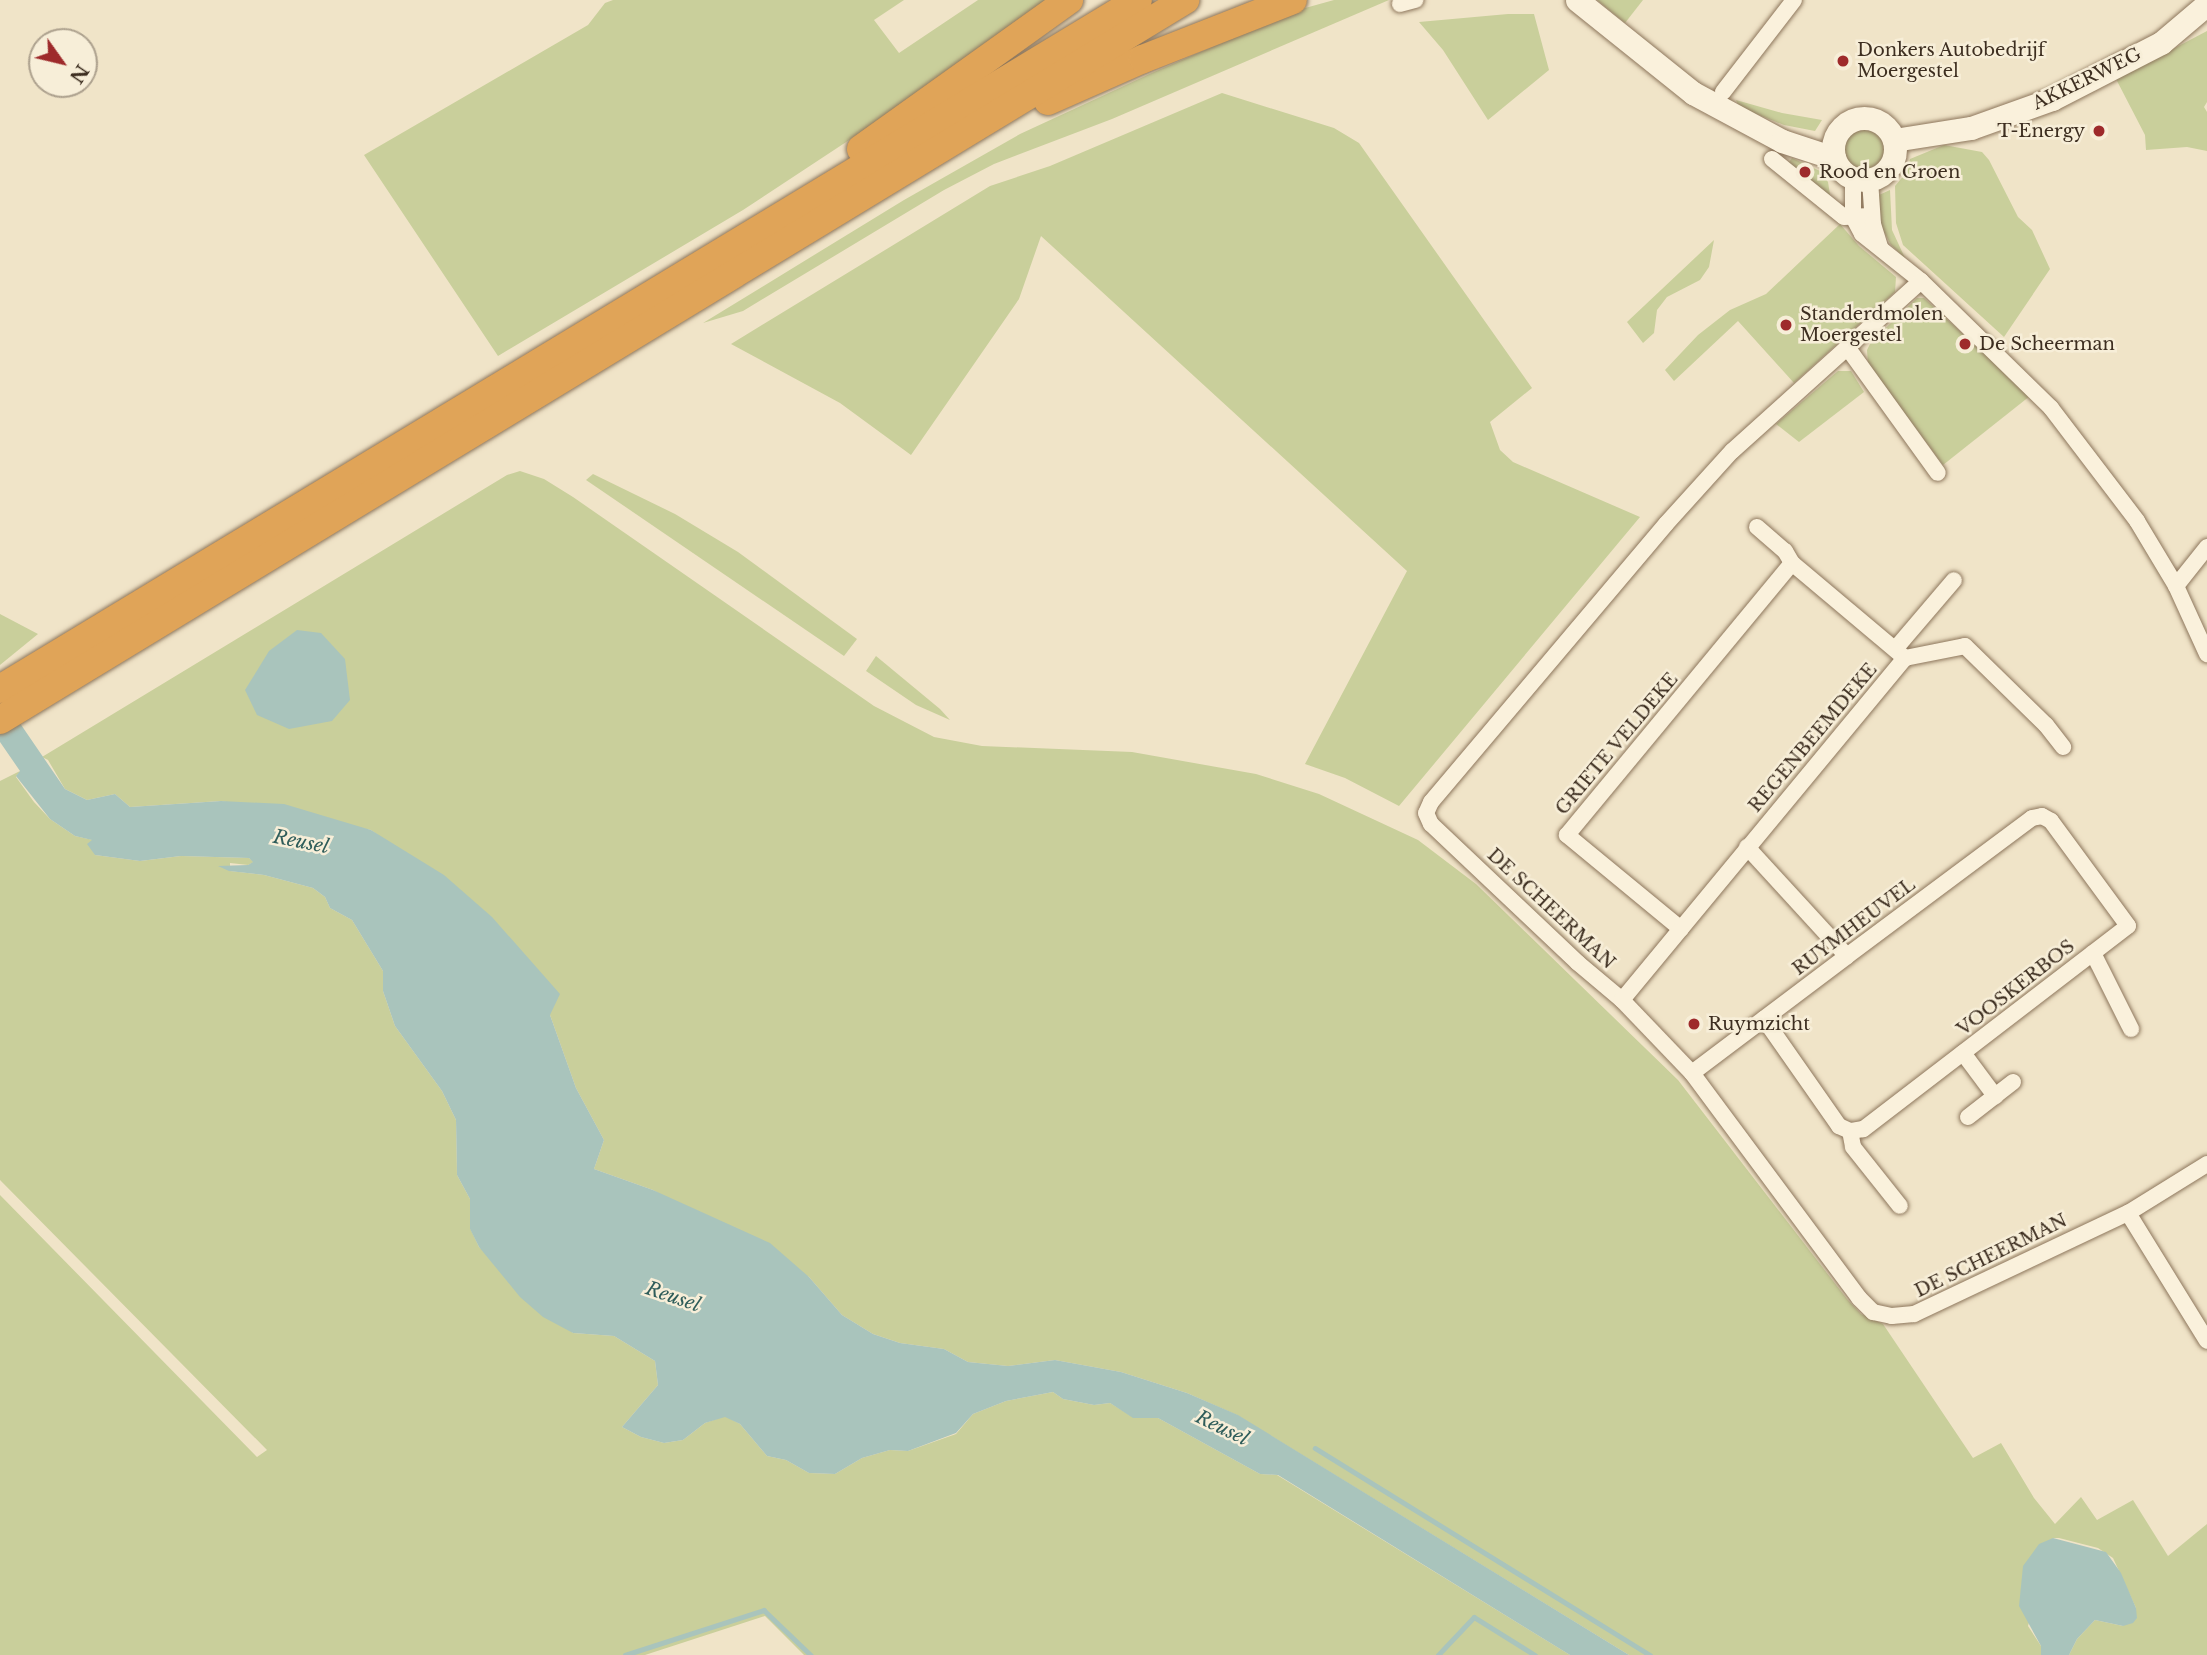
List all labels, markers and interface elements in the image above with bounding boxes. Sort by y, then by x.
north arrow [28,28,98,98]
place label: Donkers Autobedrijf Moergestel [1857,40,2046,82]
street label: AKKERWEG [2029,43,2145,115]
marker: Donkers Autobedrijf Moergestel [1835,53,1851,69]
text: N [65,60,94,88]
place label: T-Energy [1997,120,2085,142]
marker: T-Energy [2091,123,2107,139]
place label: Rood en Groen [1819,161,1960,183]
marker: Rood en Groen [1797,164,1813,180]
place label: Standerdmolen Moergestel [1800,304,1943,346]
marker: Standerdmolen Moergestel [1778,317,1794,333]
place label: De Scheerman [1979,333,2115,355]
marker: De Scheerman [1957,336,1973,352]
street label: REGENBEEMDEKE [1744,659,1882,817]
street label: GRIETE VELDEKE [1551,668,1683,820]
water label: Reusel [271,825,331,859]
street label: DE SCHEERMAN [1483,844,1619,974]
street label: RUYMHEUVEL [1789,874,1919,980]
street label: VOOSKERBOS [1953,935,2079,1041]
place label: Ruymzicht [1708,1013,1810,1035]
marker: Ruymzicht [1686,1016,1702,1032]
street label: DE SCHEERMAN [1911,1210,2071,1302]
water label: Reusel [643,1277,703,1317]
water label: Reusel [1192,1405,1252,1451]

